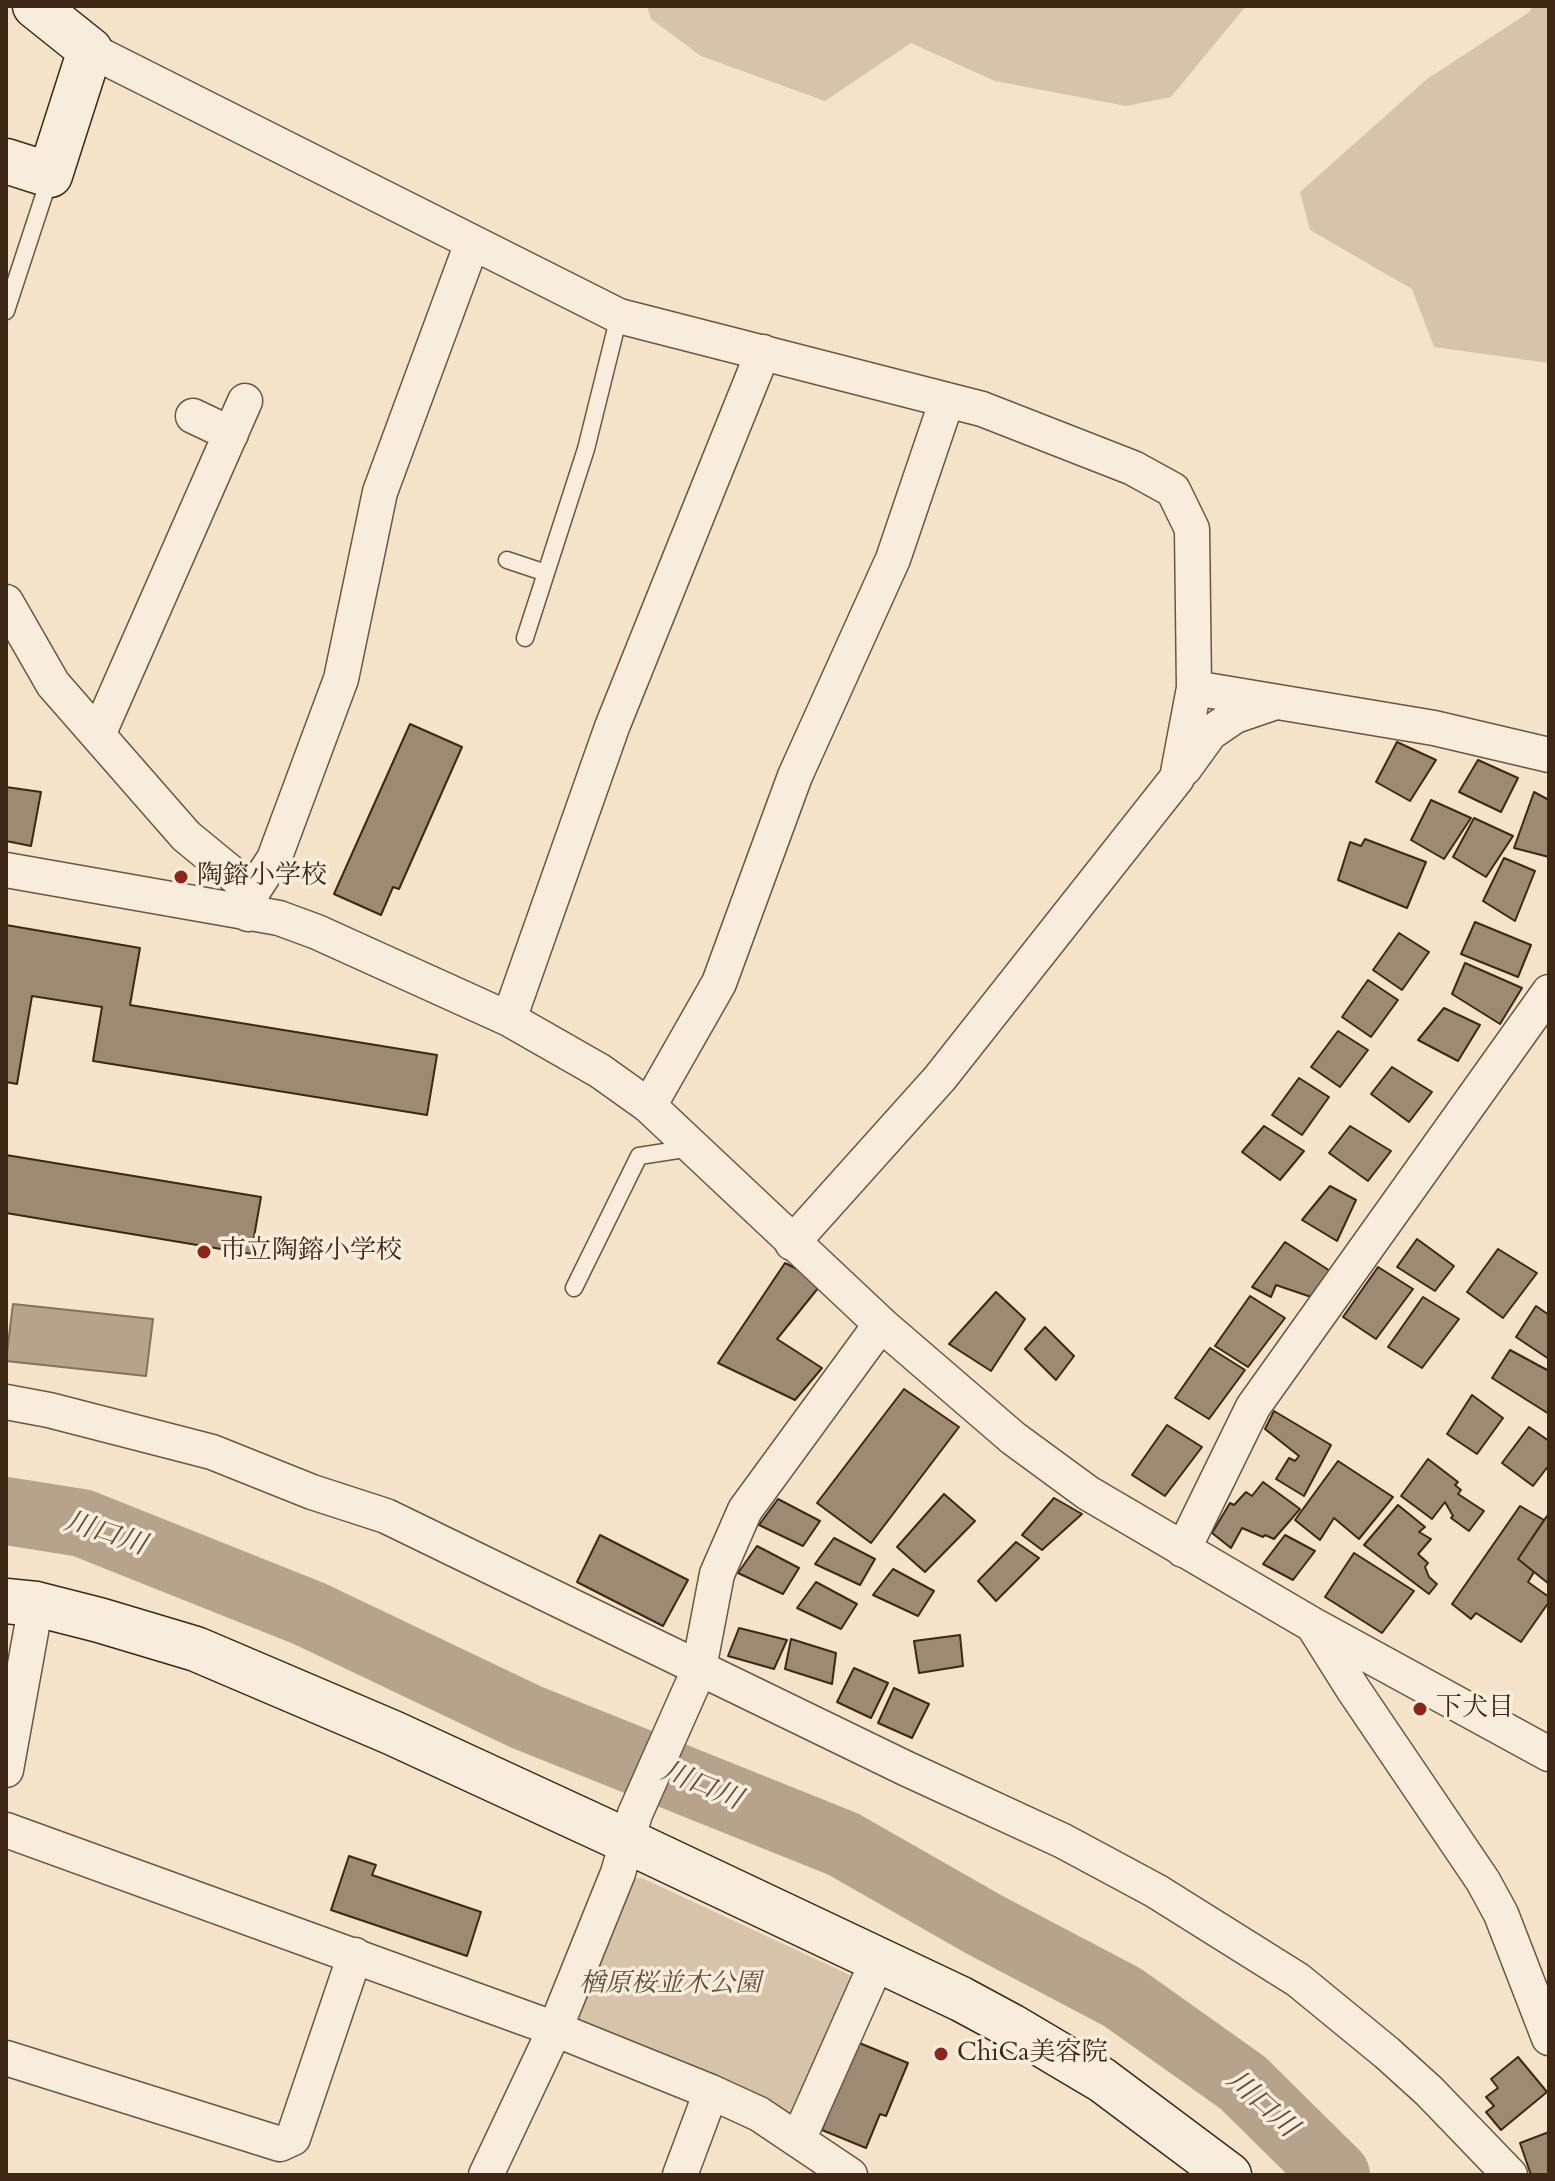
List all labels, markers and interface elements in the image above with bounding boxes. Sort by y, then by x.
place label: 陶鎔小学校 [197,861,327,893]
marker: 陶鎔小学校 [172,868,190,886]
place label: 市立陶鎔小学校 [220,1236,402,1268]
marker: 市立陶鎔小学校 [195,1243,213,1261]
water label: 川口川 [60,1506,150,1564]
place label: 下犬目 [1436,1693,1514,1725]
marker: 下犬目 [1411,1700,1429,1718]
water label: 川口川 [656,1756,746,1818]
park label: 楢原桜並木公園 [579,1969,761,2001]
place label: ChiCa美容院 [957,2038,1108,2070]
marker: ChiCa美容院 [932,2045,950,2063]
water label: 川口川 [1219,2064,1303,2146]

